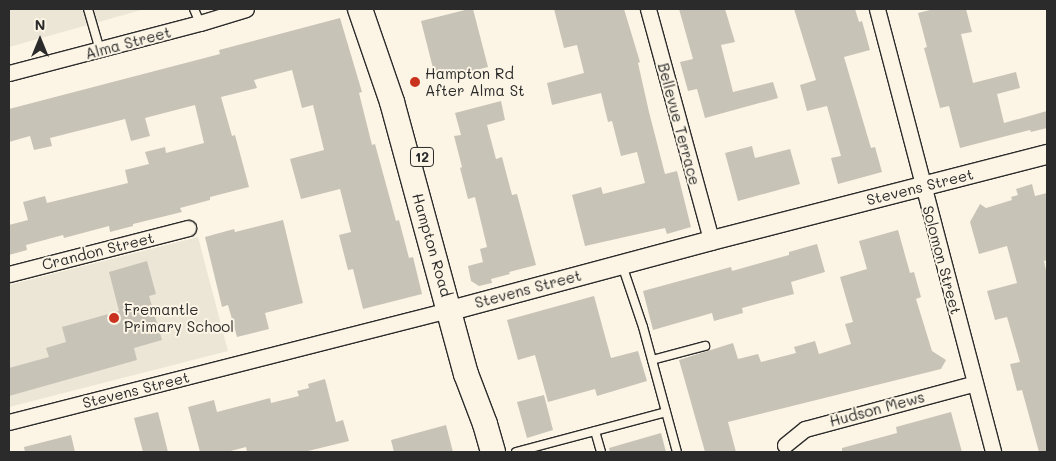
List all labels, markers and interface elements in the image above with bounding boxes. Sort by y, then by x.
north arrow [15,15,65,65]
text: N [35,15,45,34]
street label: Alma Street [83,23,173,63]
street label: Bellevue Terrace [654,61,704,187]
place label: Hampton Rd After Alma St [425,64,525,99]
marker: Hampton Rd After Alma St [409,76,421,88]
road number: 12 [410,146,434,168]
street label: Stevens Street [865,165,975,209]
street label: Hampton Road [409,191,455,299]
street label: Solomon Street [919,204,965,316]
street label: Crandon Street [40,228,156,274]
street label: Stevens Street [473,266,583,312]
place label: Fremantle Primary School [124,300,234,335]
marker: Fremantle Primary School [108,312,120,324]
street label: Stevens Street [81,368,191,412]
street label: Hudson Mews [827,388,927,430]

